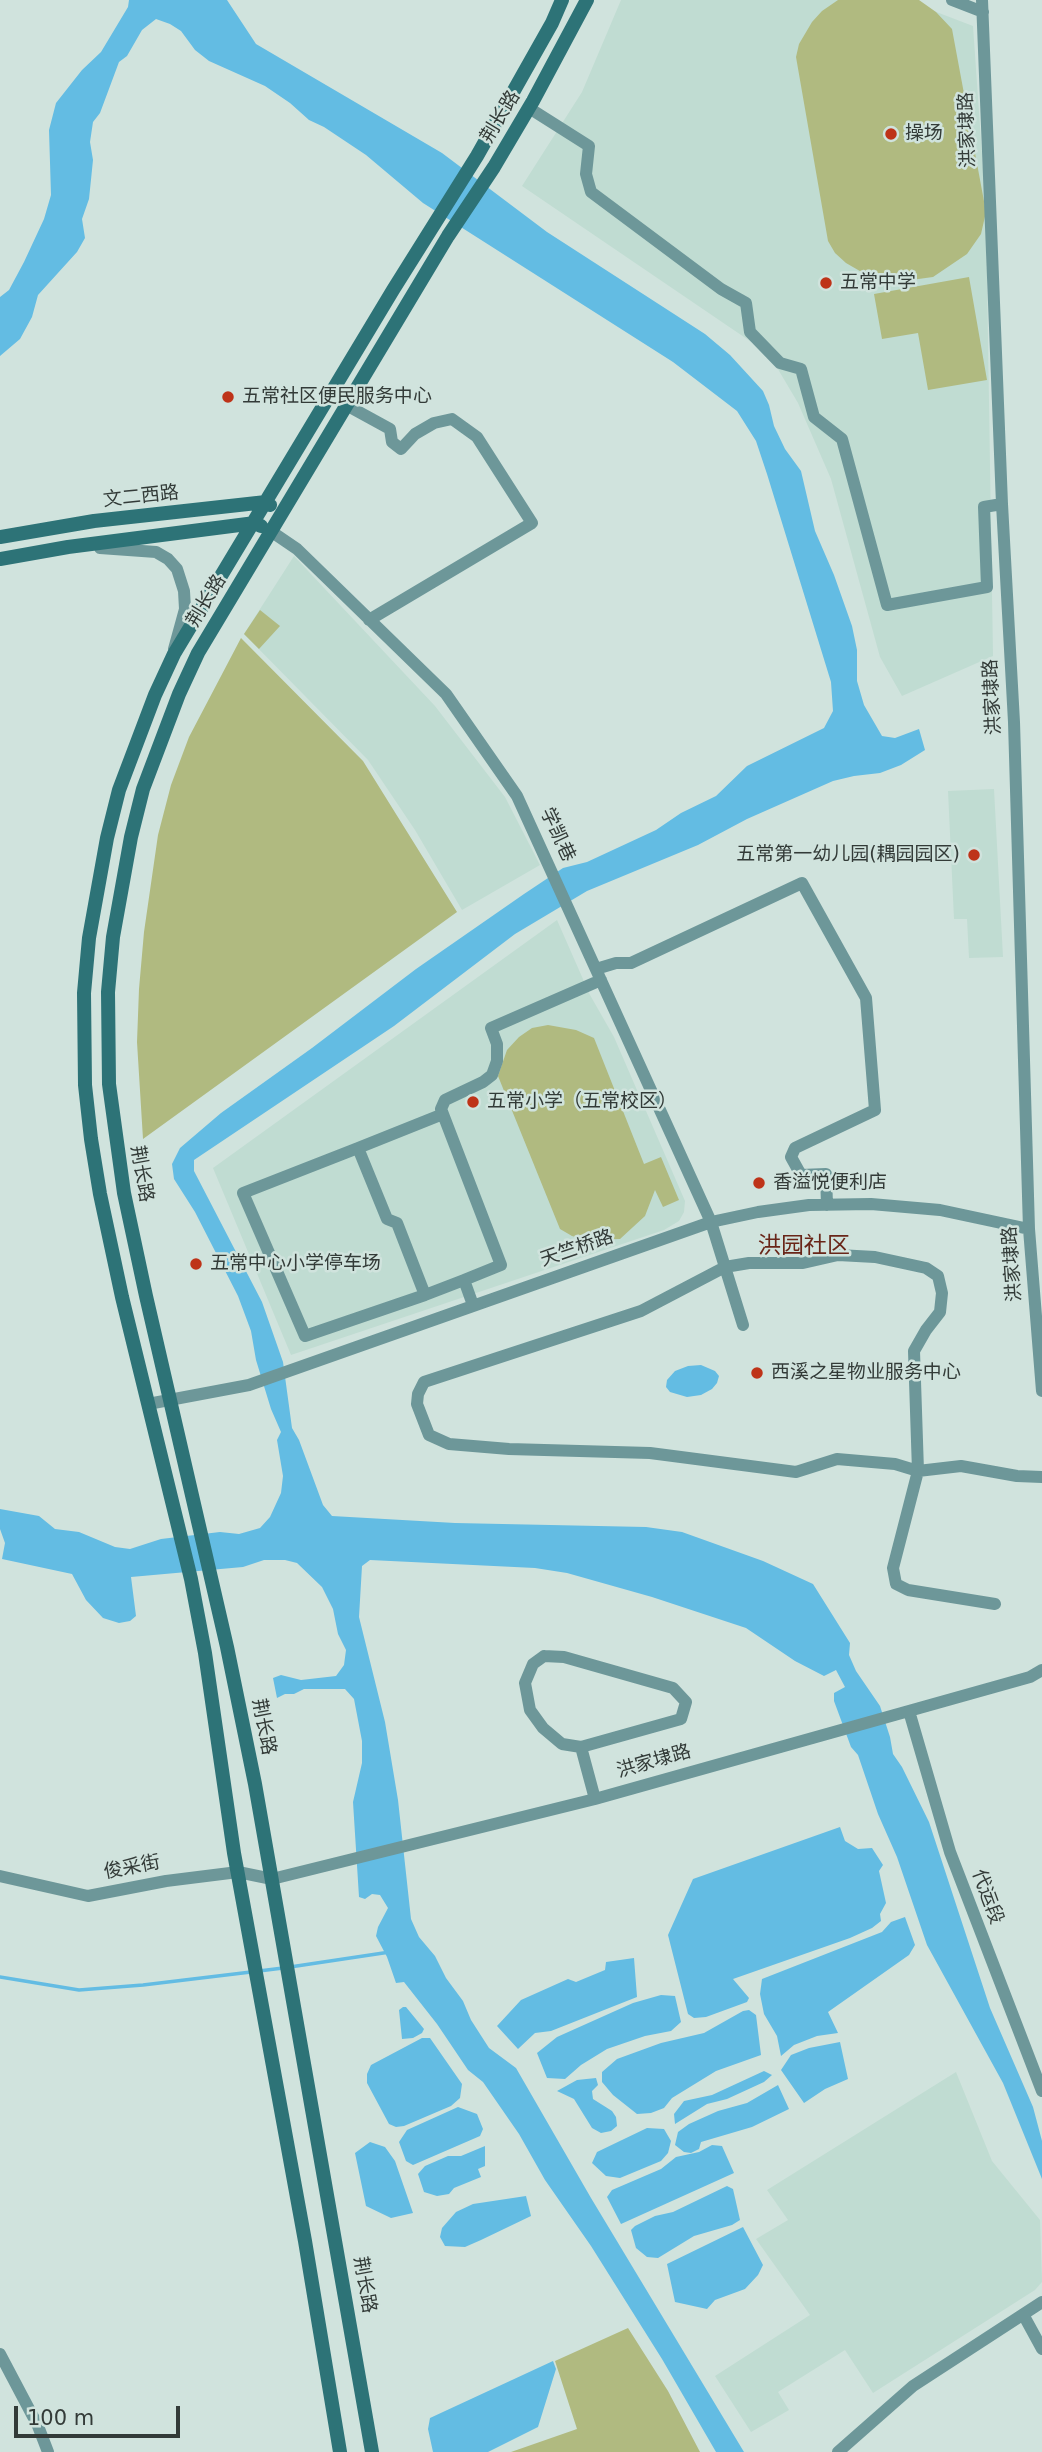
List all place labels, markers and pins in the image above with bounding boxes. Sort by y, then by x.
place label: 操场 [905,123,943,145]
marker: 操场 [883,126,899,142]
place label: 五常中学 [840,272,916,294]
marker: 五常中学 [818,275,834,291]
place label: 五常社区便民服务中心 [242,386,432,408]
marker: 五常社区便民服务中心 [220,389,236,405]
place label: 五常第一幼儿园(耦园园区) [736,844,960,866]
marker: 五常第一幼儿园(耦园园区) [966,847,982,863]
place label: 五常小学（五常校区） [487,1091,677,1113]
marker: 五常小学（五常校区） [465,1094,481,1110]
place label: 香溢悦便利店 [773,1172,887,1194]
marker: 香溢悦便利店 [751,1175,767,1191]
place label: 五常中心小学停车场 [210,1253,381,1275]
marker: 五常中心小学停车场 [188,1256,204,1272]
place label: 西溪之星物业服务中心 [771,1362,961,1384]
marker: 西溪之星物业服务中心 [749,1365,765,1381]

